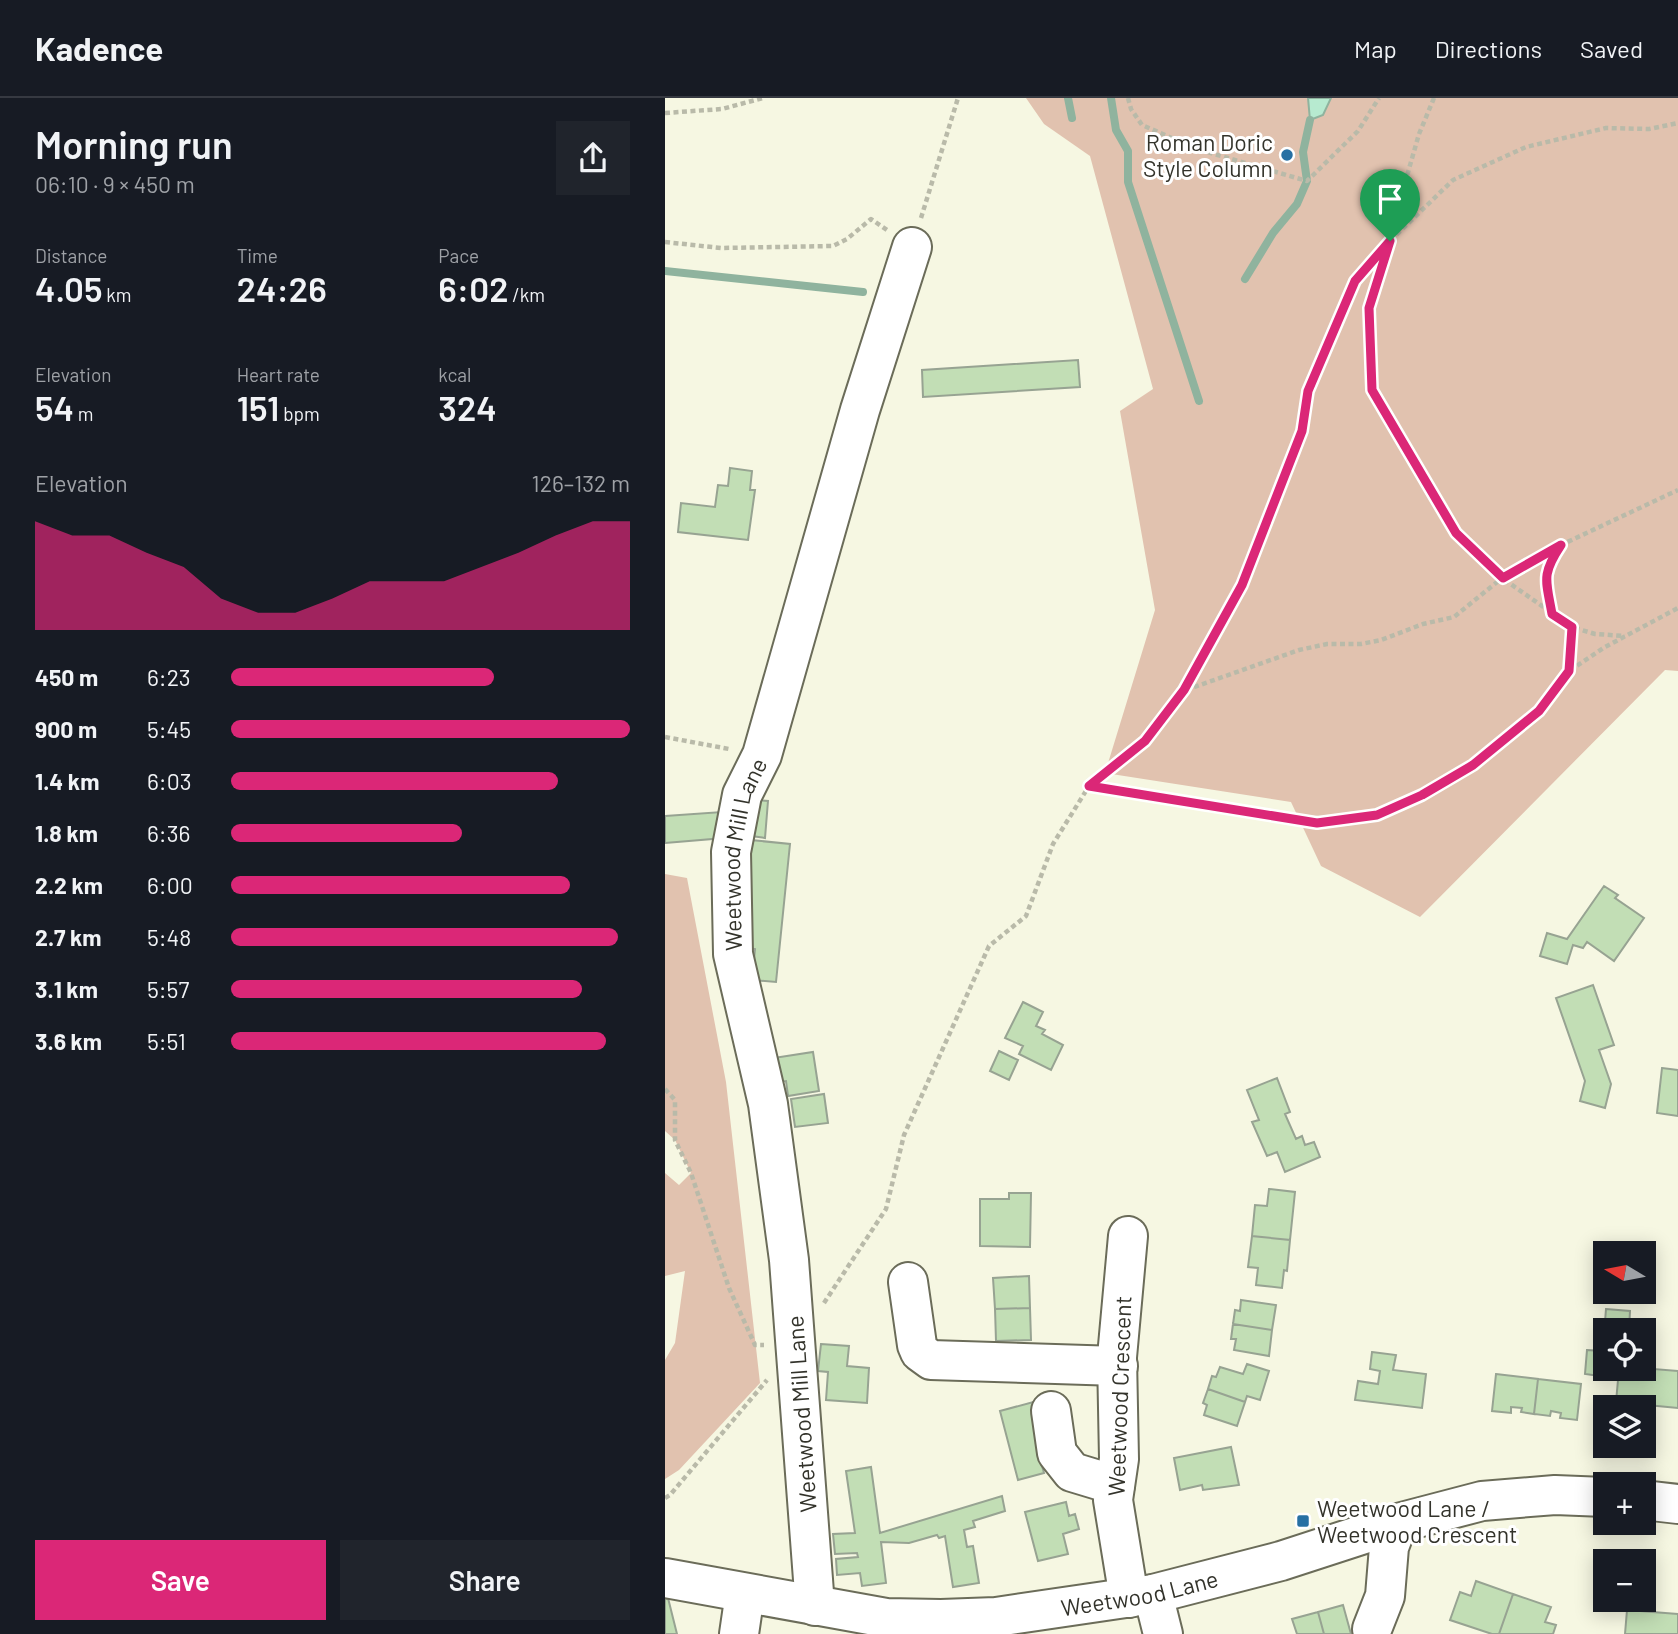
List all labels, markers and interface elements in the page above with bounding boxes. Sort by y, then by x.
text: Kadence [35,28,163,68]
text: Map [1354,34,1397,63]
text: Directions [1435,34,1542,63]
text: Saved [1580,34,1643,63]
text: Morning run [35,121,233,167]
button: share [556,121,630,195]
place label: Roman Doric Style Column [1143,128,1273,182]
marker: Roman Doric Style Column [1279,147,1295,163]
pin [1360,169,1420,241]
text: 06:10 · 9 × 450 m [35,170,195,198]
icon: arrive [1371,180,1409,218]
text: Distance [35,244,107,267]
text: Time [237,244,278,267]
text: Pace [438,244,479,267]
text: 4.05 [35,267,102,309]
text: 24:26 [237,267,327,309]
text: 6:02 [438,267,508,309]
text: km [102,283,132,306]
text: /km [508,283,545,306]
text: Elevation [35,363,112,386]
text: Heart rate [237,363,320,386]
text: kcal [438,363,471,386]
text: 54 [35,386,74,428]
text: 151 [237,386,279,428]
text: 324 [438,386,497,428]
text: m [74,402,94,425]
text: bpm [279,402,320,425]
text: Elevation [35,469,128,497]
text: 126–132 m [532,469,630,497]
text: 450 m [35,663,98,691]
text: 6:23 [147,663,191,691]
text: 900 m [35,715,97,743]
text: 5:45 [147,715,191,743]
street label: Weetwood Mill Lane [716,753,772,951]
text: 1.4 km [35,767,99,795]
text: 6:03 [147,767,191,795]
text: 1.8 km [35,819,98,847]
text: 6:36 [147,819,190,847]
text: 2.2 km [35,871,103,899]
text: 6:00 [147,871,193,899]
text: 2.7 km [35,923,102,951]
text: 5:48 [147,923,191,951]
text: 3.1 km [35,975,98,1003]
text: 5:57 [147,975,189,1003]
text: 3.6 km [35,1027,102,1055]
text: 5:51 [147,1027,186,1055]
north arrow [1593,1241,1655,1304]
map controls [1593,1241,1656,1612]
street label: Weetwood Crescent [1102,1295,1136,1497]
street label: Weetwood Mill Lane [780,1315,822,1513]
button: locate [1593,1318,1656,1381]
button: layers [1593,1395,1656,1458]
button: + [1593,1472,1656,1535]
place label: Weetwood Lane / Weetwood Crescent [1317,1494,1517,1548]
marker: Weetwood Lane / Weetwood Crescent [1295,1513,1311,1529]
button: Save [35,1540,326,1620]
button: Share [340,1540,630,1620]
button: − [1593,1549,1656,1612]
street label: Weetwood Lane [1059,1564,1221,1621]

